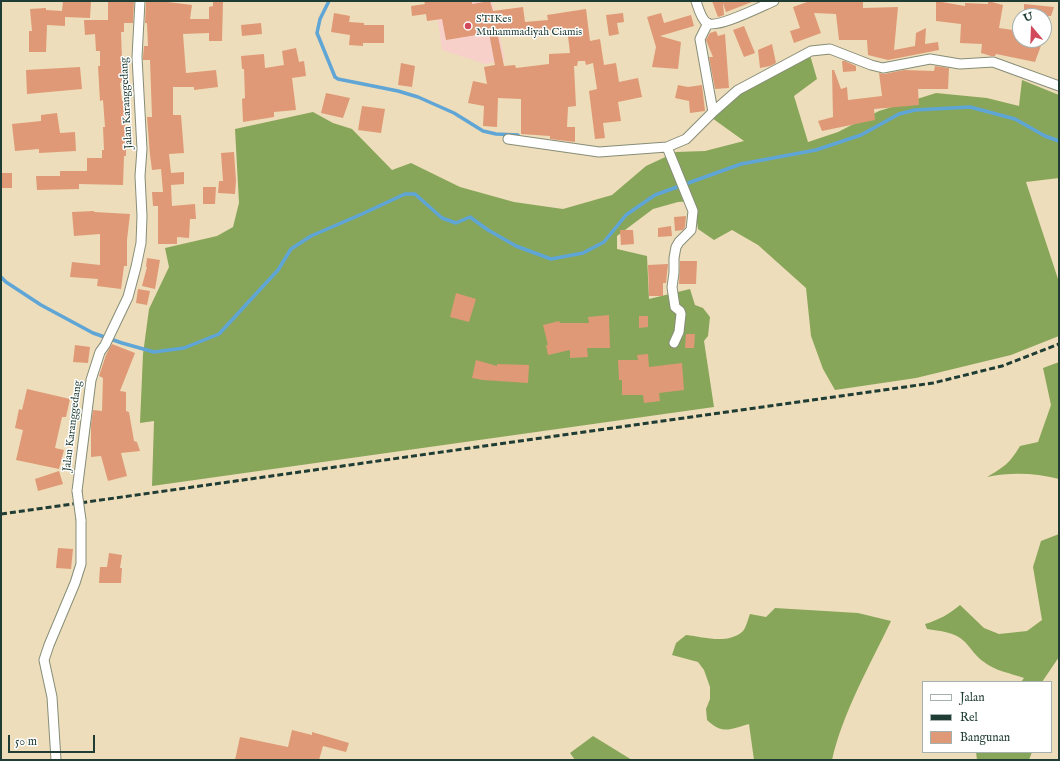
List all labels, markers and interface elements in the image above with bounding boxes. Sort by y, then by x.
north arrow [1012,8,1052,48]
text: U [1022,9,1035,26]
place label: STIKes Muhammadiyah Ciamis [476,13,582,39]
marker: STIKes Muhammadiyah Ciamis [463,21,473,31]
street label: Jalan Karanggedang [118,57,136,149]
street label: Jalan Karanggedang [61,380,85,472]
legend [922,681,1052,753]
text: Jalan [960,690,985,705]
text: Rel [960,710,978,725]
scale bar [10,727,97,753]
text: Bangunan [960,730,1010,745]
text: 50 m [15,734,37,749]

